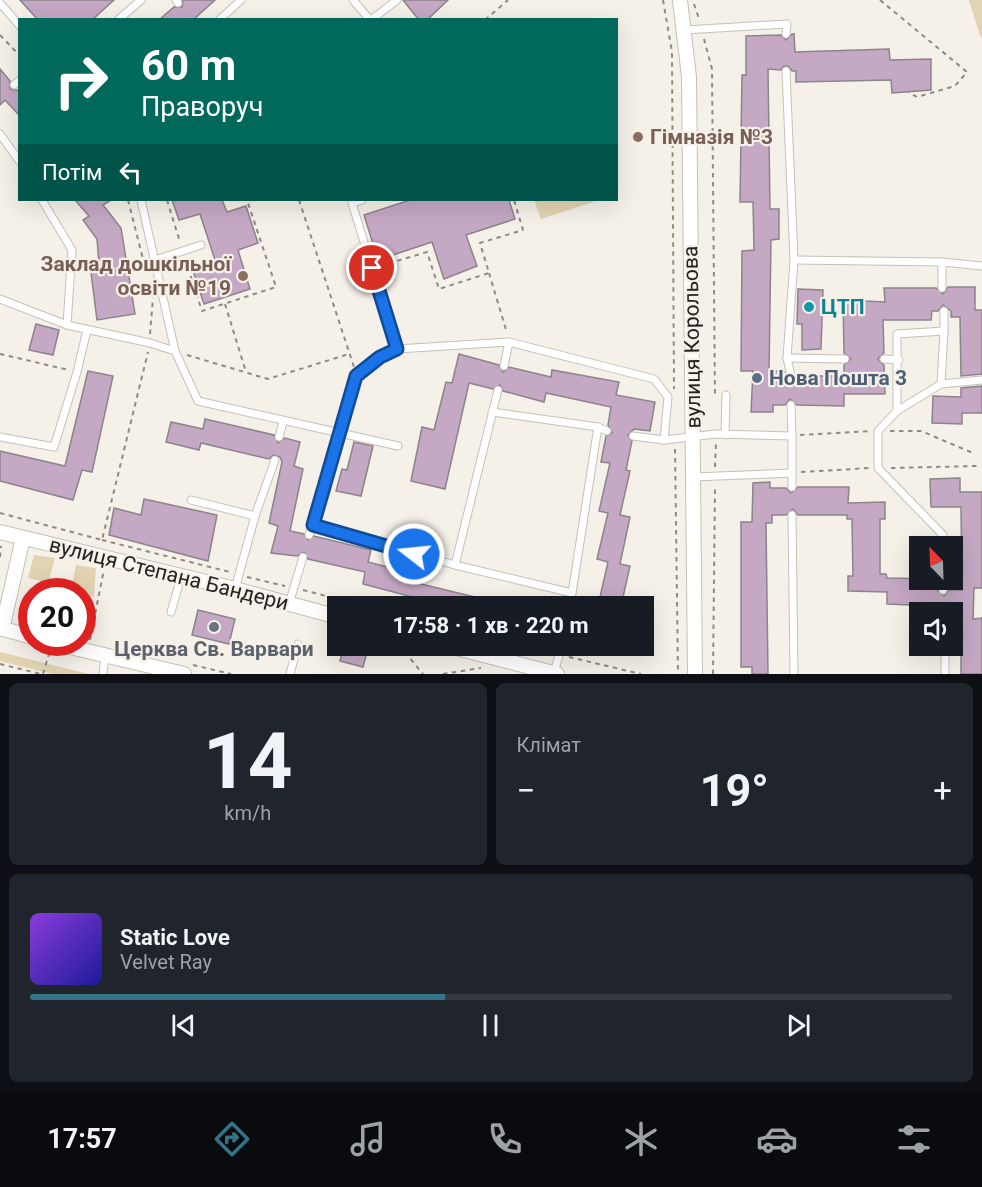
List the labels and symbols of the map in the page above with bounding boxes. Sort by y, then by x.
place label: Гімназія №3 [650,125,773,149]
marker: Гімназія №3 [631,130,645,144]
pin [346,242,397,293]
street label: вулиця Корольова [678,245,706,429]
place label: Заклад дошкільної освіти №19 [40,252,232,300]
marker: Заклад дошкільної освіти №19 [236,269,250,283]
place label: ЦТП [821,295,865,319]
marker: ЦТП [802,300,816,314]
place label: Нова Пошта 3 [769,366,907,390]
marker: Нова Пошта 3 [750,371,764,385]
position arrow [382,522,446,586]
street label: вулиця Степана Бандери [47,533,291,615]
north arrow [909,536,963,590]
speed limit sign: 20 [18,578,96,656]
marker: Церква Св. Варвари [207,620,221,634]
place label: Церква Св. Варвари [114,637,314,661]

